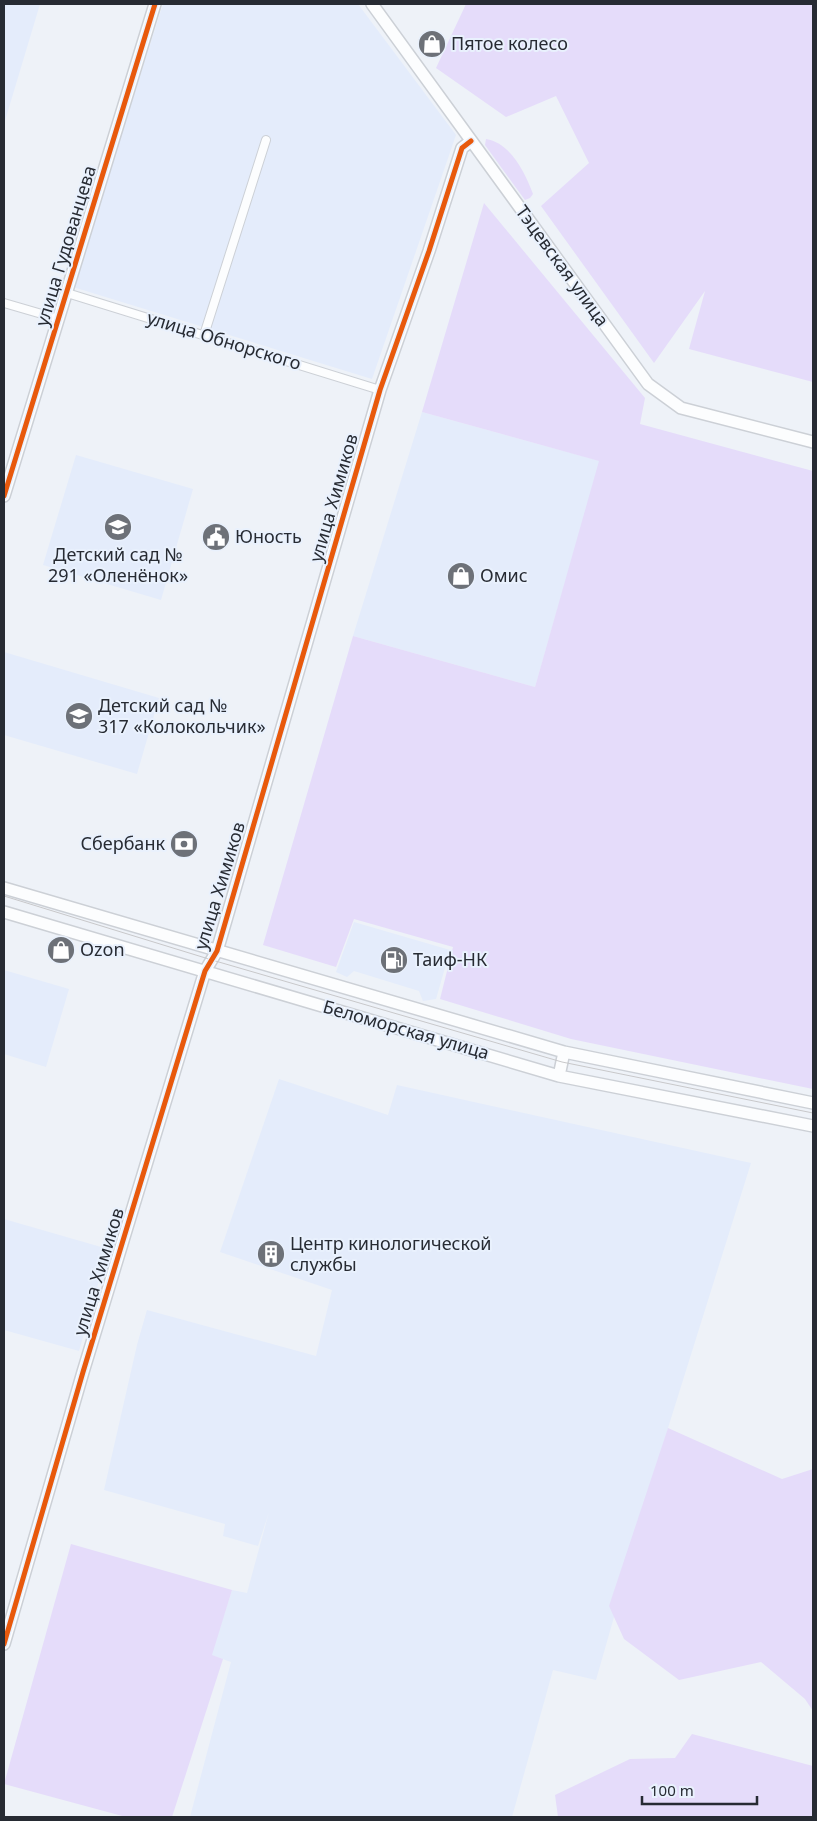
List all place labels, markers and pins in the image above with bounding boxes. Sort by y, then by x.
shop icon: Пятое колесо [417,29,447,59]
place label: Пятое колесо [451,31,568,55]
school or university icon: Детский сад № 291 «Оленёнок» [103,512,133,542]
public building icon: Юность [201,522,231,552]
place label: Юность [235,524,302,548]
place label: Детский сад № 291 «Оленёнок» [48,542,188,587]
shop icon: Омис [446,561,476,591]
place label: Омис [480,563,528,587]
place label: Детский сад № 317 «Колокольчик» [98,693,266,738]
school or university icon: Детский сад № 317 «Колокольчик» [64,701,94,731]
bank icon: Сбербанк [169,829,199,859]
place label: Сбербанк [81,831,165,855]
shop icon: Ozon [46,935,76,965]
place label: Ozon [80,937,125,961]
fuel station icon: Таиф-НК [379,945,409,975]
place label: Таиф-НК [413,947,488,971]
place label: Центр кинологической службы [290,1231,492,1276]
building icon: Центр кинологической службы [256,1239,286,1269]

